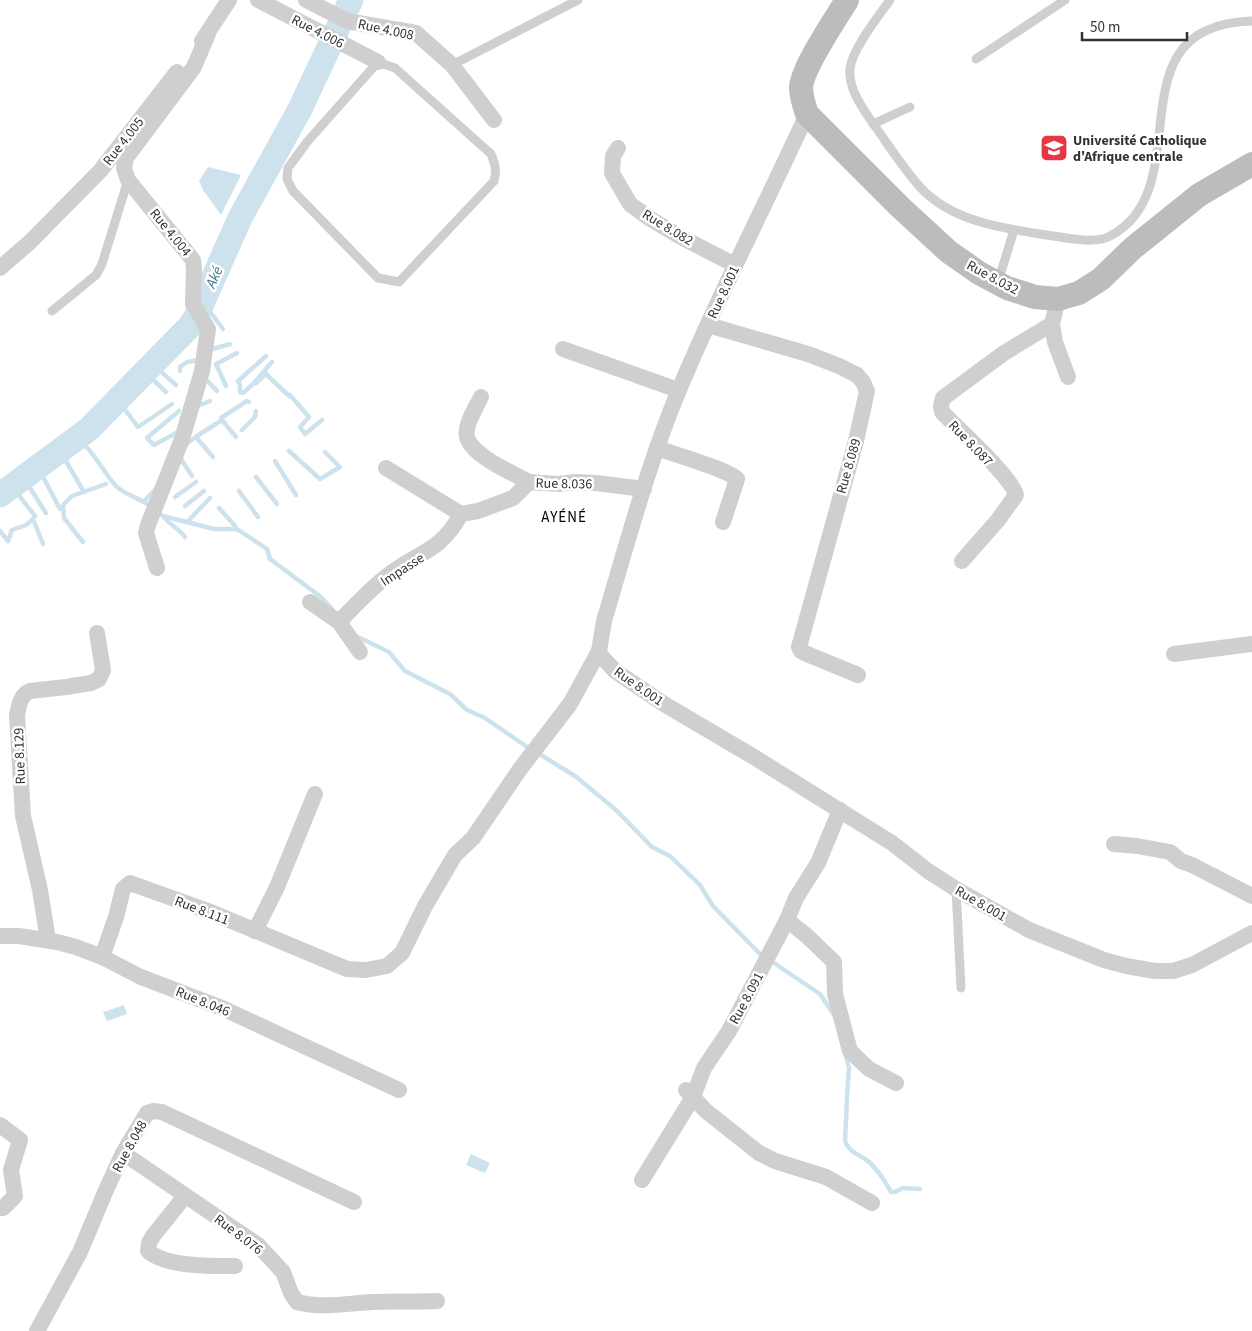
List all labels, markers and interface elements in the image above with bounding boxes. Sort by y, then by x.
street label: Rue 4.006 [288,10,347,54]
scale bar [1082,10,1187,42]
street label: Rue 4.008 [356,14,416,46]
text: 50 m [1090,17,1120,38]
street label: Rue 4.005 [98,113,149,170]
place label: Université Catholique d'Afrique centrale [1073,131,1207,167]
school or university icon: Université Catholique d'Afrique centrale [1039,133,1069,163]
street label: Rue 4.004 [145,204,196,261]
street label: Rue 8.082 [638,205,697,251]
street label: Rue 8.032 [963,256,1022,300]
water label: Aké [200,262,229,292]
street label: Rue 8.001 [703,262,745,322]
street label: Rue 8.087 [943,416,997,471]
street label: Rue 8.089 [832,436,866,496]
street label: Rue 8.036 [535,474,593,494]
district label: AYÉNÉ [541,507,587,528]
street label: Impasse [377,548,428,591]
street label: Rue 8.001 [609,662,667,711]
street label: Rue 8.129 [9,727,31,785]
street label: Rue 8.001 [951,881,1010,927]
street label: Rue 8.111 [172,891,232,930]
street label: Rue 8.091 [725,969,769,1028]
street label: Rue 8.046 [173,982,233,1022]
street label: Rue 8.048 [107,1117,152,1176]
street label: Rue 8.076 [210,1210,267,1260]

